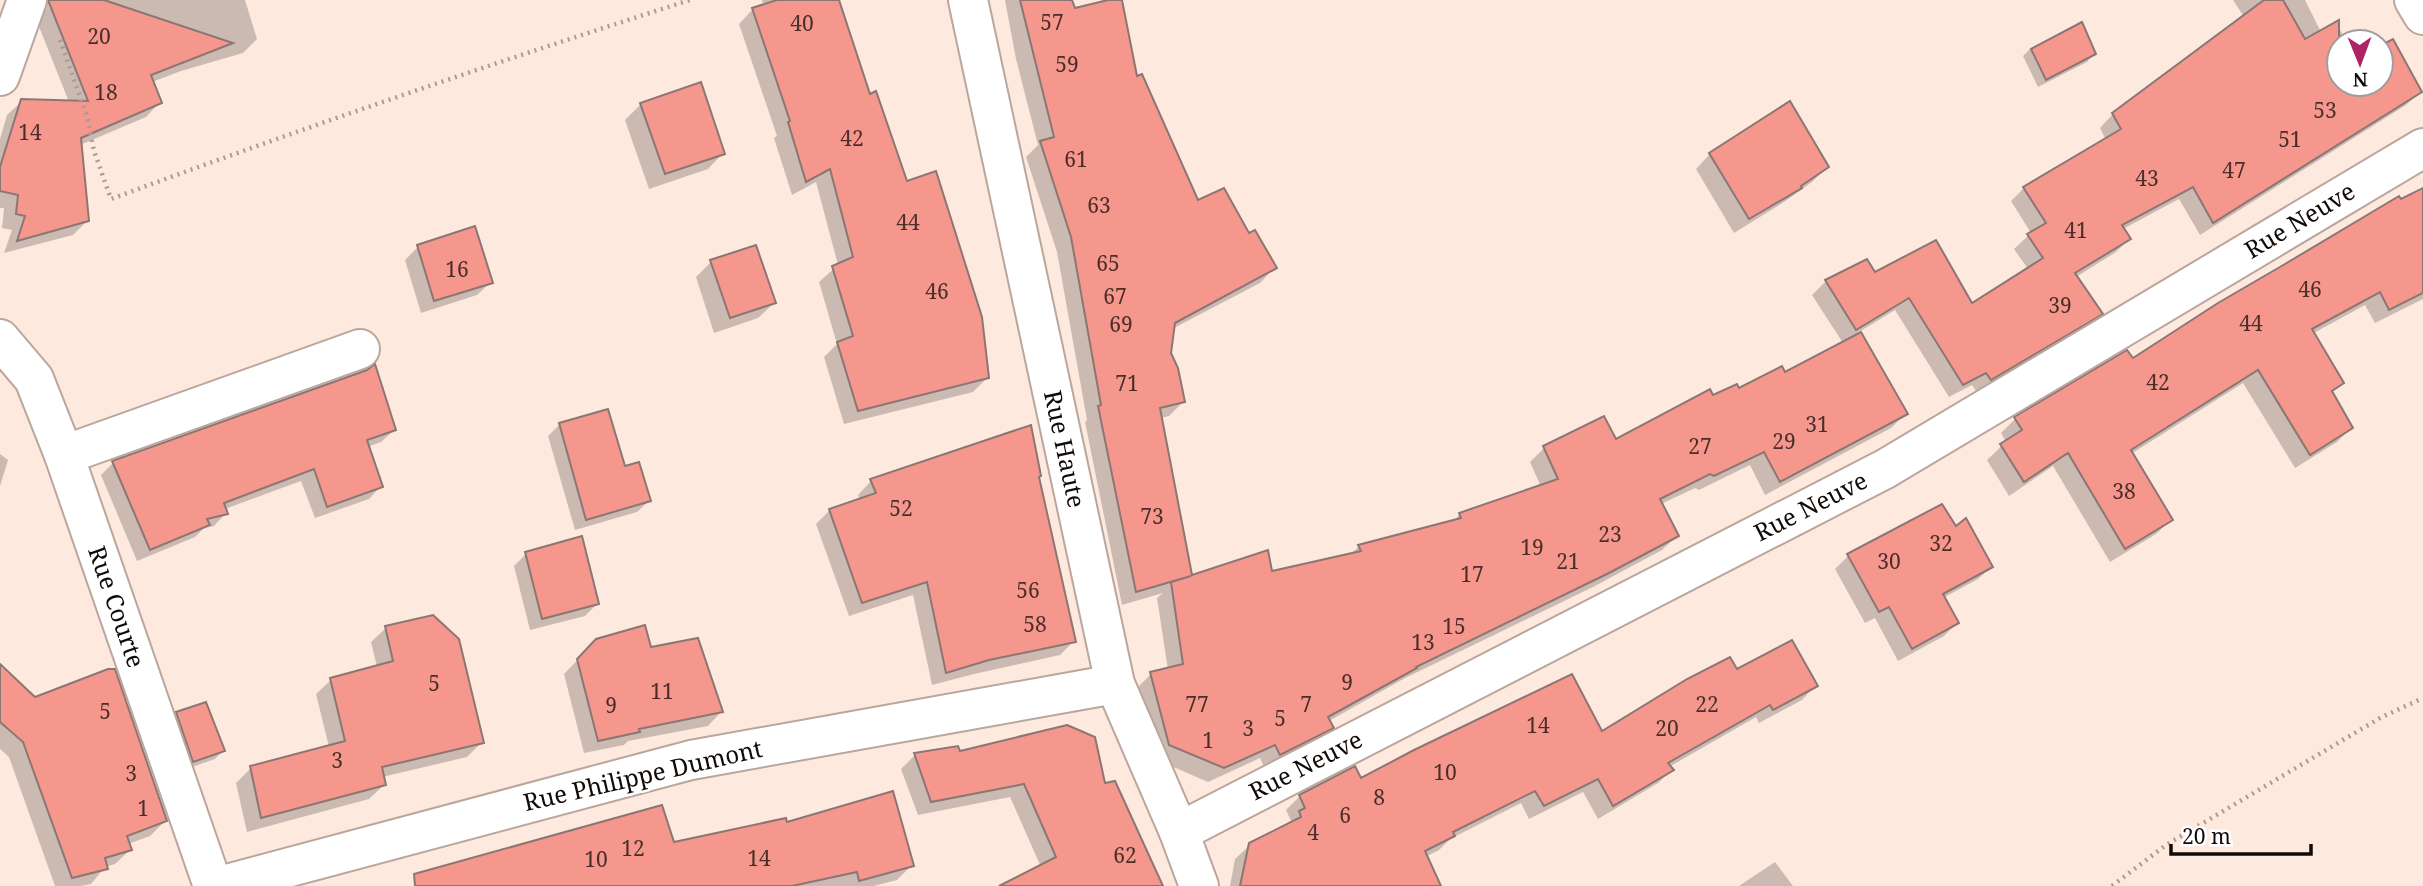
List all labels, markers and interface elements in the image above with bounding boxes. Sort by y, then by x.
house number: 57 [1040,8,1064,36]
house number: 40 [790,9,814,37]
house number: 20 [87,22,111,50]
north arrow [2325,28,2395,98]
house number: 59 [1055,50,1079,78]
text: N [2353,67,2368,93]
house number: 18 [94,78,118,106]
house number: 53 [2313,96,2337,124]
house number: 14 [18,118,42,146]
house number: 42 [840,124,864,152]
house number: 51 [2278,125,2302,153]
house number: 61 [1064,145,1088,173]
house number: 47 [2222,156,2246,184]
house number: 43 [2135,164,2159,192]
street label: Rue Neuve [2238,174,2361,266]
house number: 63 [1087,191,1111,219]
house number: 44 [896,208,920,236]
house number: 41 [2064,216,2088,244]
house number: 65 [1096,249,1120,277]
house number: 16 [445,255,469,283]
house number: 46 [2298,275,2322,303]
house number: 46 [925,277,949,305]
house number: 67 [1103,282,1127,310]
house number: 39 [2048,291,2072,319]
house number: 44 [2239,309,2263,337]
house number: 69 [1109,310,1133,338]
house number: 42 [2146,368,2170,396]
house number: 71 [1115,369,1139,397]
street label: Rue Haute [1037,387,1094,510]
house number: 31 [1805,410,1829,438]
house number: 29 [1772,427,1796,455]
house number: 27 [1688,432,1712,460]
street label: Rue Neuve [1748,463,1873,548]
house number: 38 [2112,477,2136,505]
house number: 52 [889,494,913,522]
house number: 73 [1140,502,1164,530]
house number: 23 [1598,520,1622,548]
house number: 32 [1929,529,1953,557]
house number: 19 [1520,533,1544,561]
street label: Rue Courte [81,541,154,672]
house number: 21 [1556,547,1580,575]
house number: 30 [1877,547,1901,575]
house number: 17 [1460,560,1484,588]
house number: 56 [1016,576,1040,604]
house number: 58 [1023,610,1047,638]
house number: 15 [1442,612,1466,640]
house number: 13 [1411,628,1435,656]
house number: 9 [1341,668,1353,696]
house number: 5 [428,669,440,697]
house number: 11 [650,677,674,705]
house number: 77 [1185,690,1209,718]
house number: 7 [1300,690,1312,718]
house number: 22 [1695,690,1719,718]
house number: 9 [605,691,617,719]
house number: 5 [99,697,111,725]
house number: 5 [1274,704,1286,732]
house number: 14 [1526,711,1550,739]
house number: 3 [1242,714,1254,742]
house number: 20 [1655,714,1679,742]
street label: Rue Neuve [1243,722,1368,807]
house number: 1 [1202,726,1214,754]
street label: Rue Philippe Dumont [520,731,765,818]
house number: 3 [331,746,343,774]
house number: 10 [1433,758,1457,786]
house number: 3 [125,759,137,787]
house number: 8 [1373,783,1385,811]
house number: 1 [137,794,149,822]
house number: 6 [1339,801,1351,829]
scale bar [2171,812,2311,856]
house number: 4 [1307,818,1319,846]
text: 20 m [2182,822,2231,850]
house number: 12 [621,834,645,862]
house number: 62 [1113,841,1137,869]
house number: 14 [747,844,771,872]
house number: 10 [584,845,608,873]

